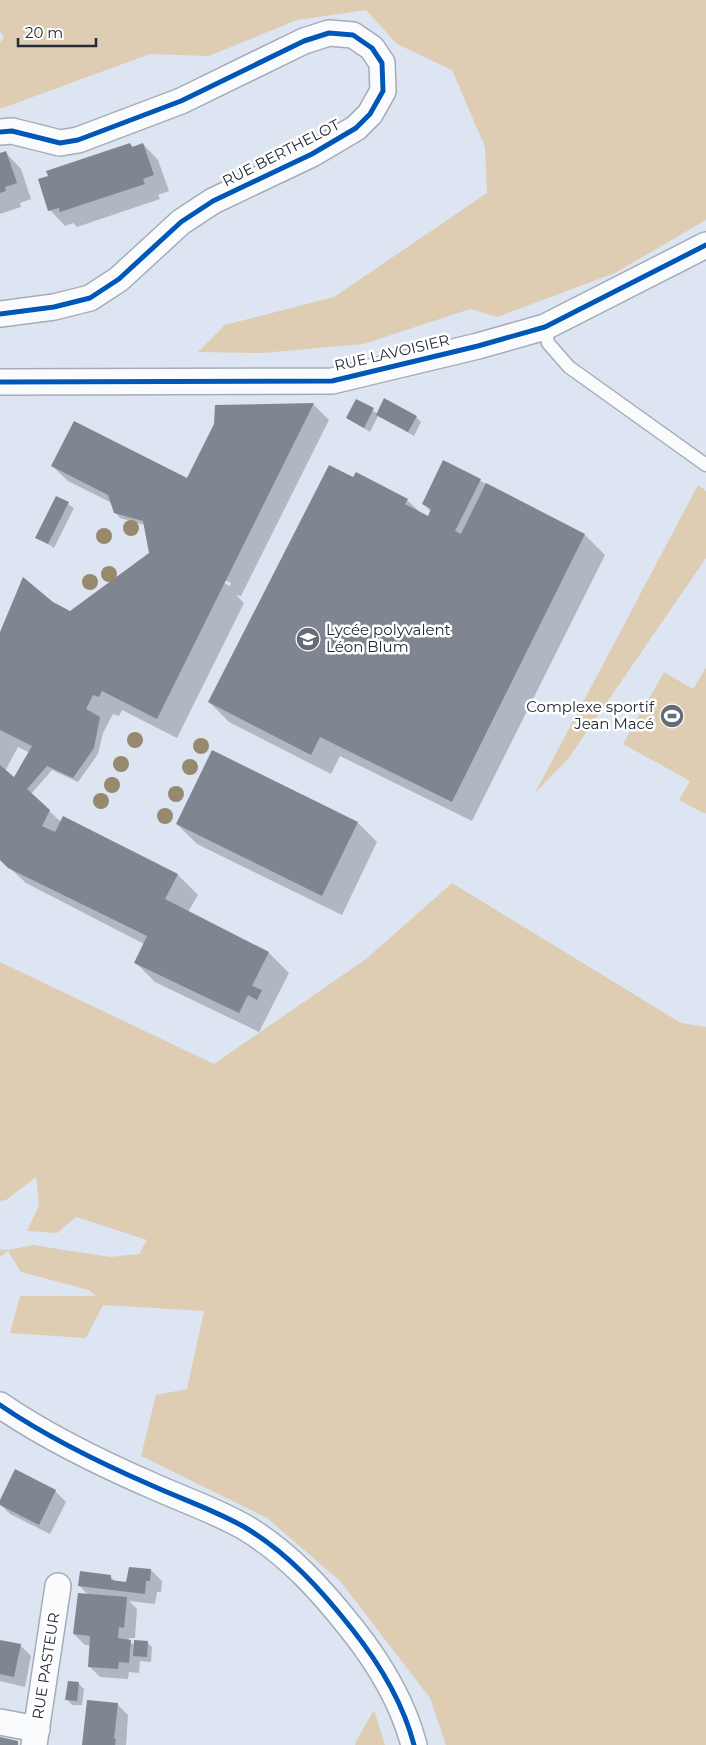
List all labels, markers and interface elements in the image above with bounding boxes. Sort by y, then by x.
scale bar [18,15,95,47]
text: 20 m [25,23,63,42]
street label: RUE BERTHELOT [219,115,343,190]
street label: RUE LAVOISIER [332,330,451,375]
place label: Lycée polyvalent Léon Blum [326,620,451,656]
school or university icon: Lycée polyvalent Léon Blum [295,626,321,652]
place label: Complexe sportif Jean Macé [526,697,655,733]
sports icon: Complexe sportif Jean Macé [659,703,685,729]
street label: RUE PASTEUR [28,1611,63,1721]

